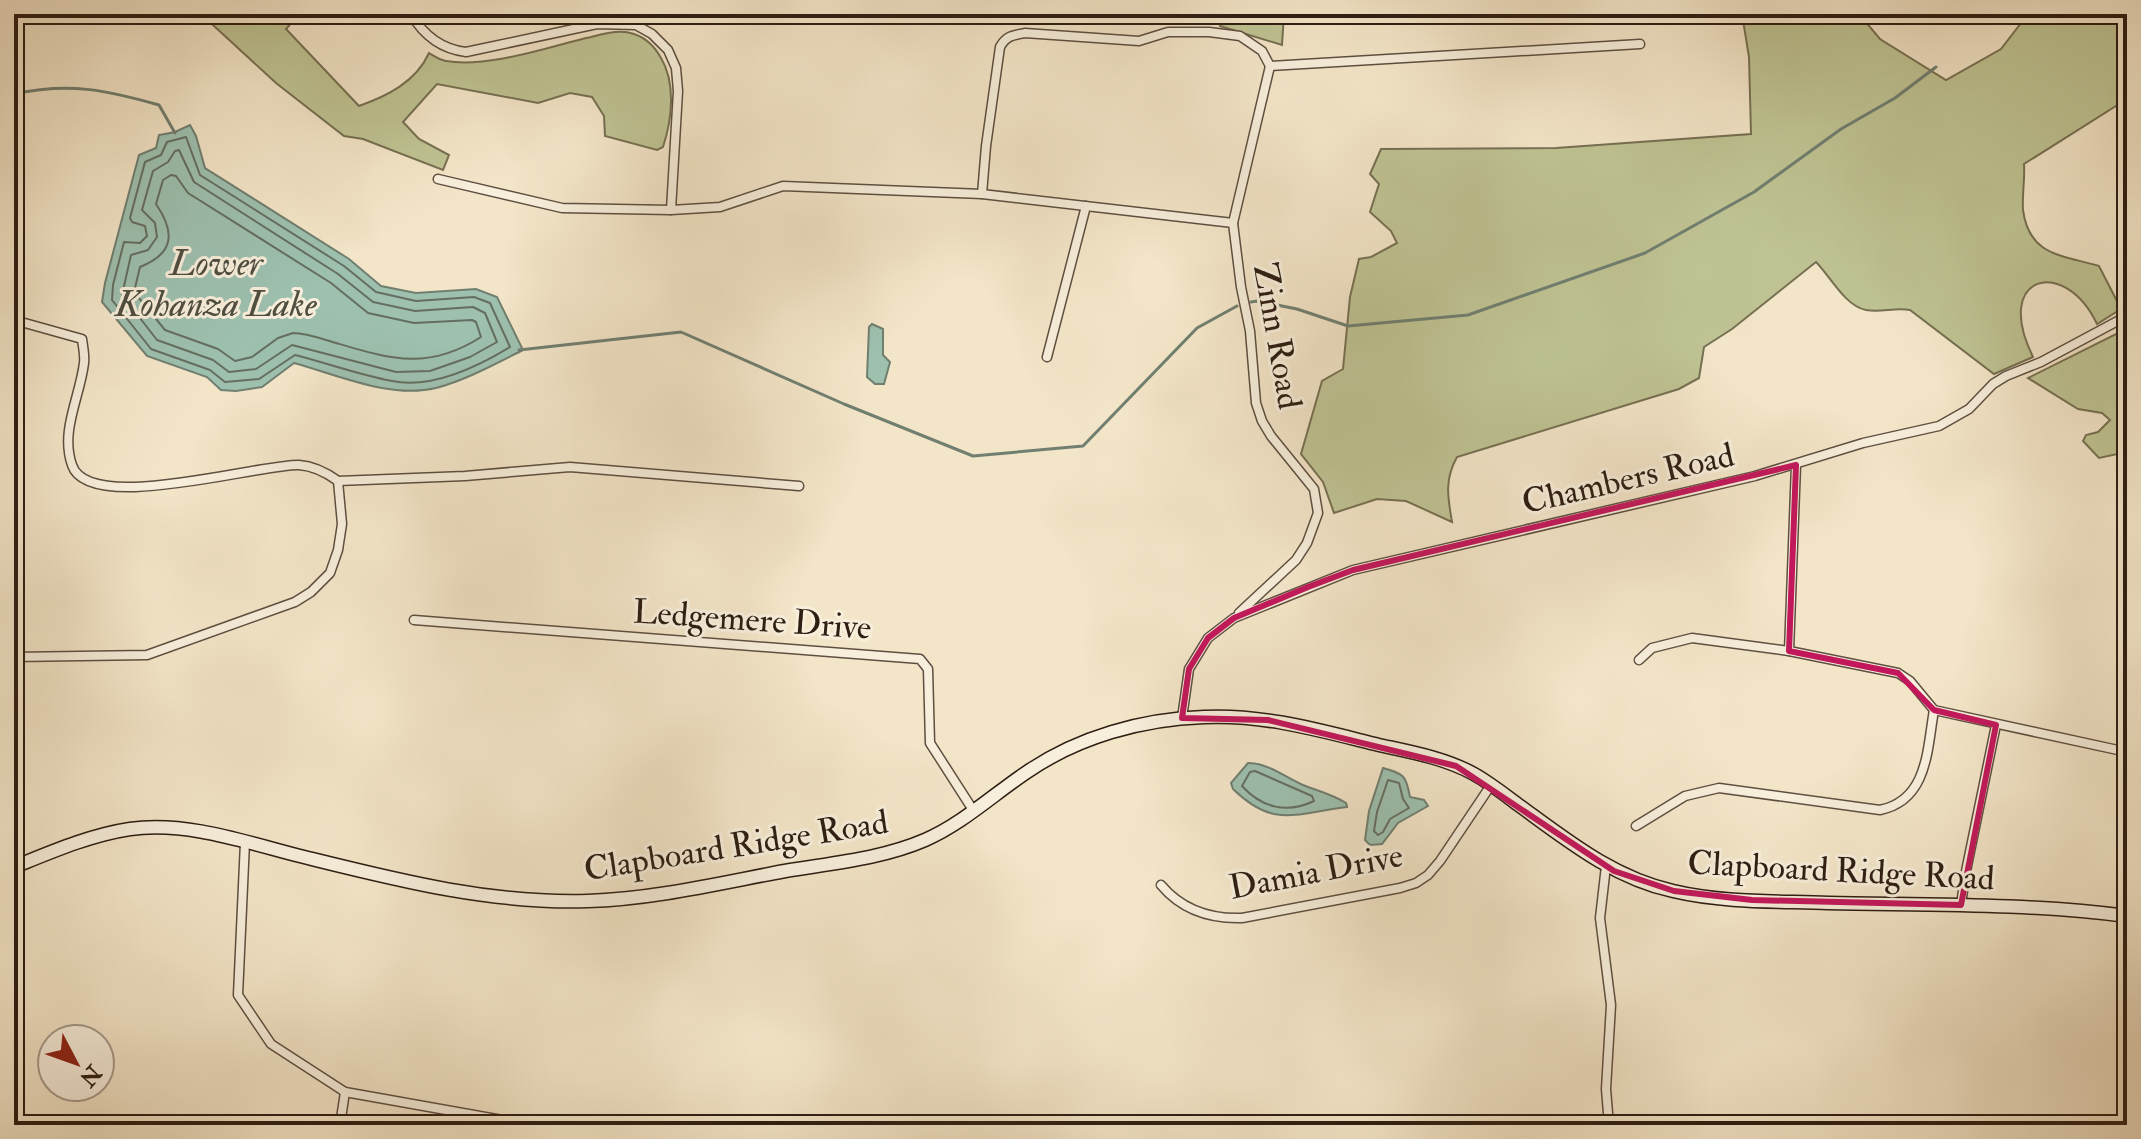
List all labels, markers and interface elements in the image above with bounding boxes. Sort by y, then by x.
water label: Lower Kohanza Lake [113,241,318,327]
street label: Zinn Road [1243,259,1311,413]
street label: Chambers Road [1518,434,1739,524]
street label: Ledgemere Drive [631,590,873,650]
street label: Clapboard Ridge Road [581,801,891,891]
street label: Damia Drive [1225,834,1407,910]
street label: Clapboard Ridge Road [1686,841,1996,901]
north arrow [36,1023,116,1103]
text: N [73,1058,108,1092]

